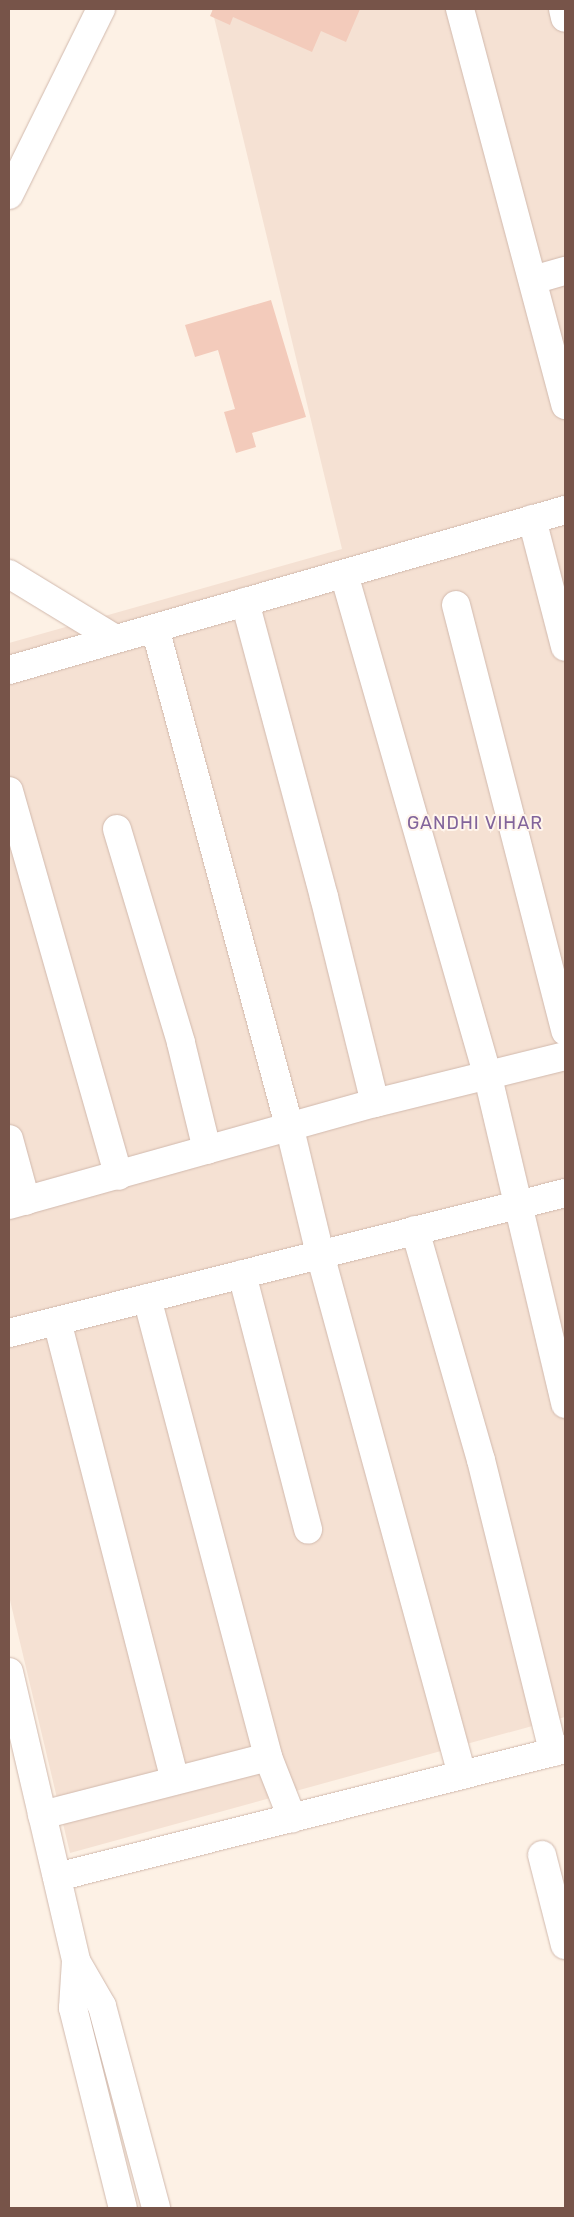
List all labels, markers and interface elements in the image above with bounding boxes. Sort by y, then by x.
district label: GANDHI VIHAR [405,812,545,834]

